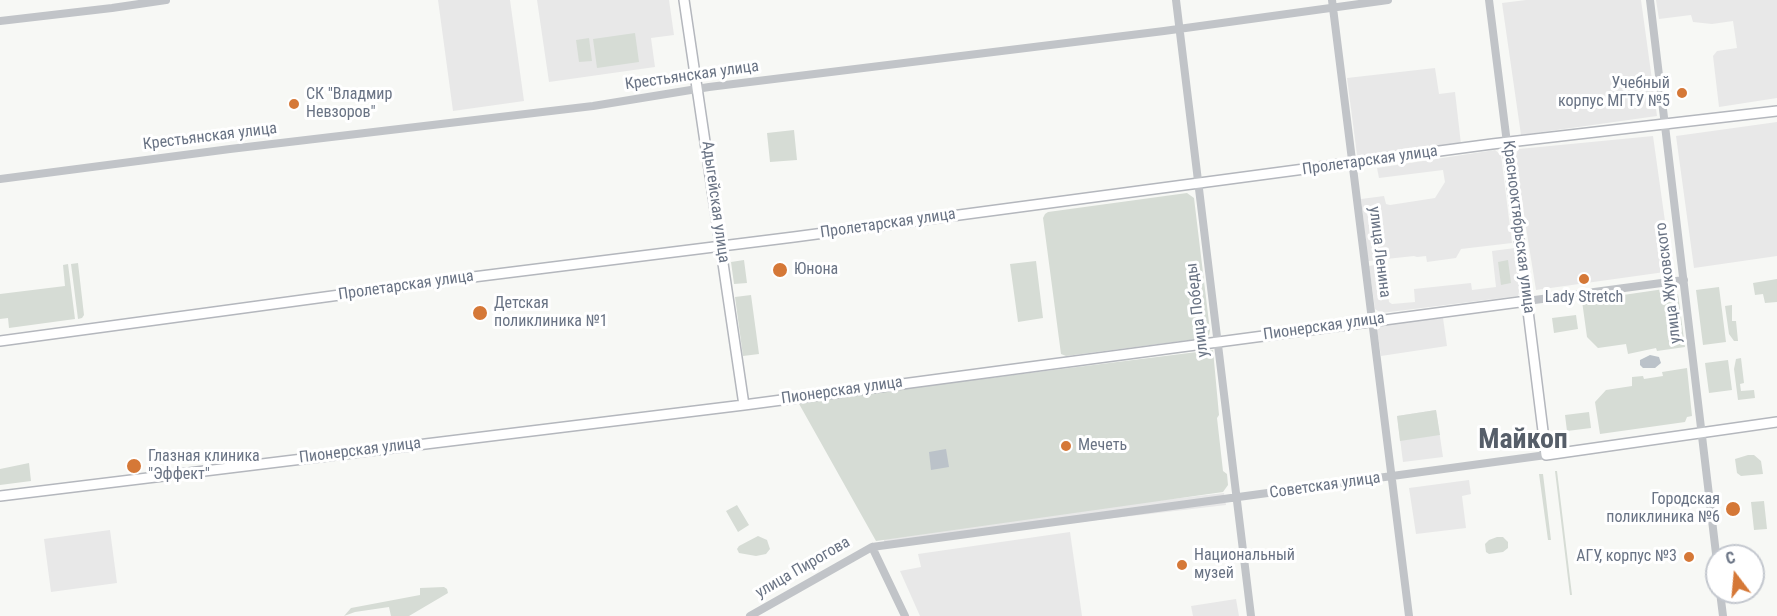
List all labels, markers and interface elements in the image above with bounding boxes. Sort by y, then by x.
street label: Крестьянская улица [624,57,760,95]
place label: Учебный корпус МГТУ №5 [1558,74,1670,112]
place label: СК "Владмир Невзоров" [306,85,392,123]
marker: Учебный корпус МГТУ №5 [1675,86,1689,100]
marker: СК "Владмир Невзоров" [287,97,301,111]
street label: Крестьянская улица [142,119,278,155]
street label: Краснооктябрьская улица [1498,139,1538,315]
street label: Адыгейская улица [697,140,733,264]
street label: Пролетарская улица [1301,142,1439,180]
street label: Пролетарская улица [819,205,957,243]
street label: улица Ленина [1364,205,1394,299]
street label: улица Жуковского [1652,221,1686,345]
place label: Юнона [794,260,838,280]
marker: Юнона [771,261,789,279]
street label: улица Победы [1183,262,1213,358]
street label: Пролетарская улица [337,267,475,305]
marker: Lady Stretch [1577,272,1591,286]
place label: Lady Stretch [1545,288,1623,308]
place label: Детская поликлиника №1 [494,294,608,332]
marker: Детская поликлиника №1 [471,304,489,322]
street label: Пионерская улица [1262,309,1386,345]
street label: Пионерская улица [780,373,904,409]
district label: Майкоп [1478,424,1568,458]
street label: Пионерская улица [298,434,422,468]
place label: Мечеть [1078,436,1127,456]
marker: Мечеть [1059,439,1073,453]
place label: Глазная клиника "Эффект" [148,447,260,485]
marker: Глазная клиника "Эффект" [125,457,143,475]
street label: Советская улица [1268,469,1382,503]
place label: Городская поликлиника №6 [1606,490,1720,528]
marker: Городская поликлиника №6 [1724,500,1742,518]
street label: улица Пирогова [752,533,854,603]
north arrow [1705,544,1765,604]
place label: Национальный музей [1194,546,1295,584]
place label: АГУ, корпус №3 [1576,547,1677,567]
text: С [1723,548,1737,569]
marker: АГУ, корпус №3 [1682,550,1696,564]
marker: Национальный музей [1175,558,1189,572]

